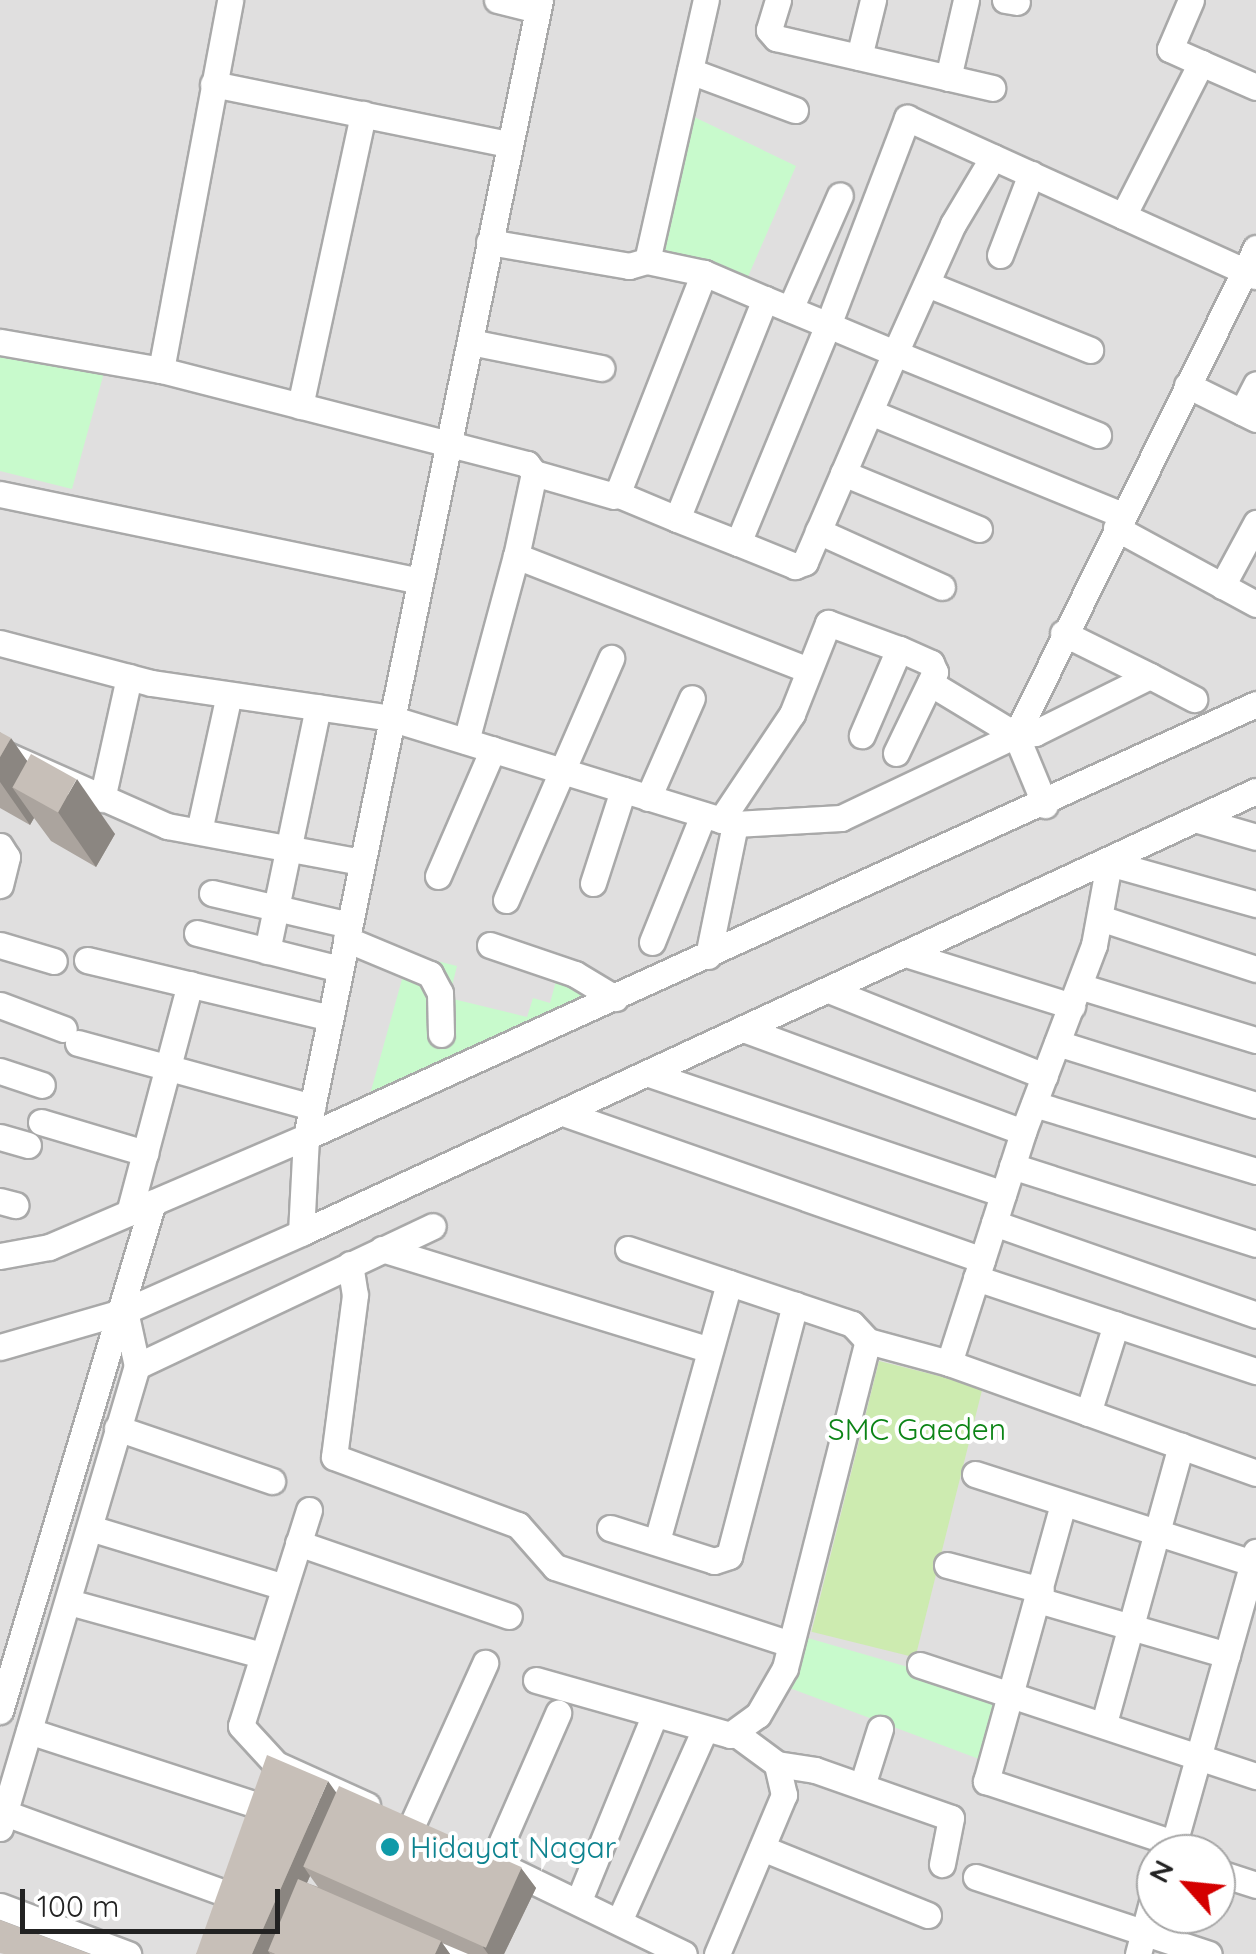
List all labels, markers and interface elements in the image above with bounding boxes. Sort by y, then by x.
park label: SMC Gaeden [828,1411,1006,1447]
place label: Hidayat Nagar [410,1829,616,1865]
north arrow [1136,1834,1236,1934]
marker: Hidayat Nagar [379,1836,401,1858]
text: N [1140,1854,1181,1888]
scale bar [25,1869,285,1931]
text: 100 m [37,1887,119,1925]

